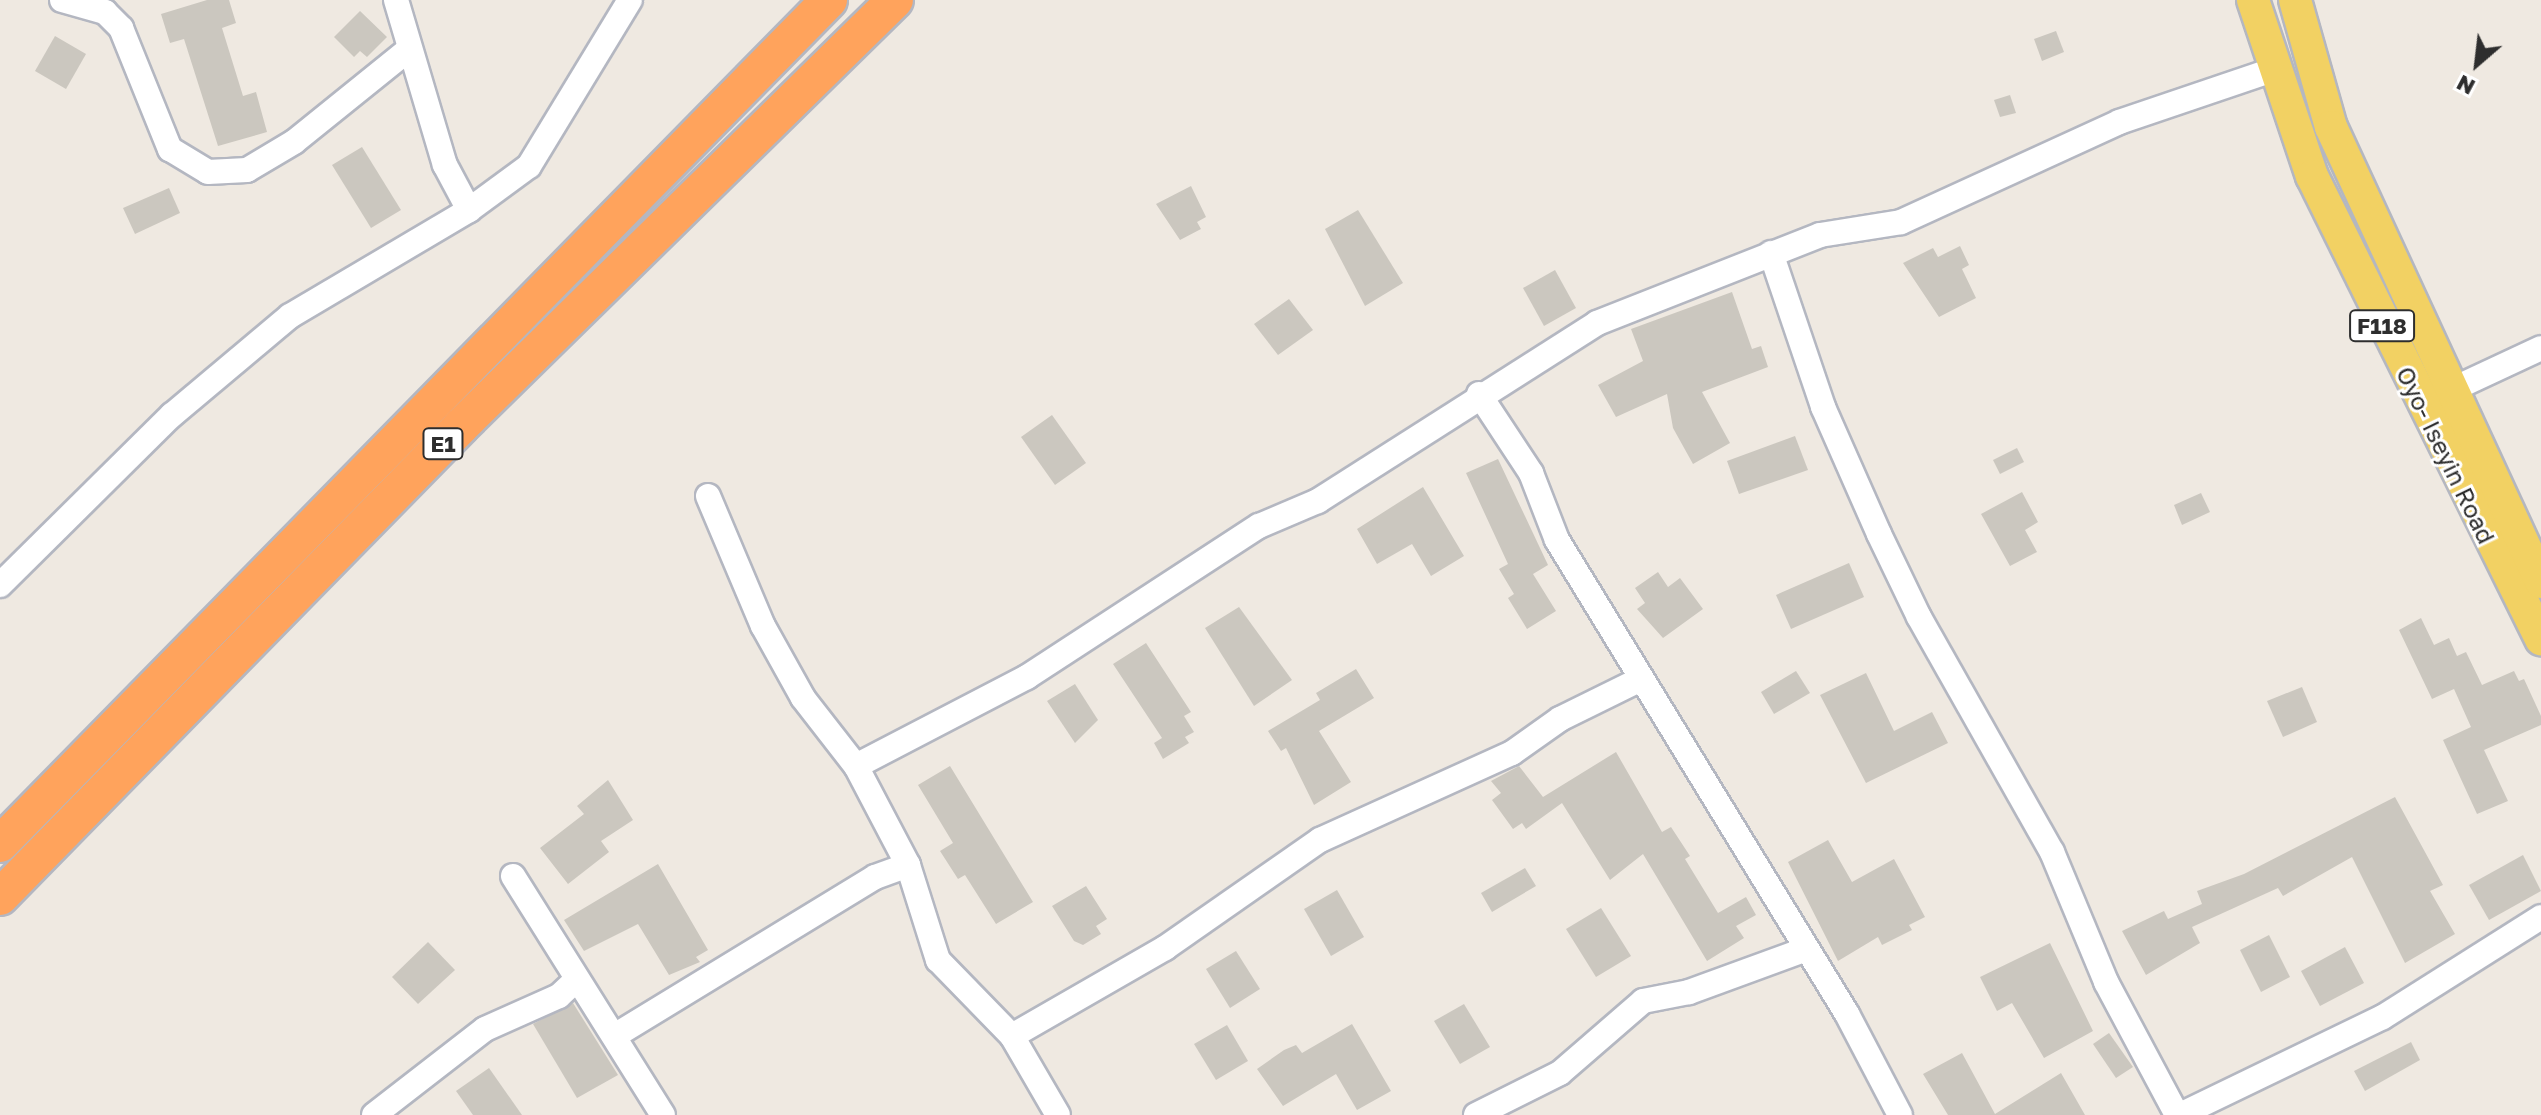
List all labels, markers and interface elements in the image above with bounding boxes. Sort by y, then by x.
north arrow [2437,24,2517,104]
text: N [2452,70,2479,101]
road number: F118 [2348,308,2416,344]
street label: Oyo- Iseyin Road [2391,362,2501,548]
road number: E1 [421,426,465,462]

